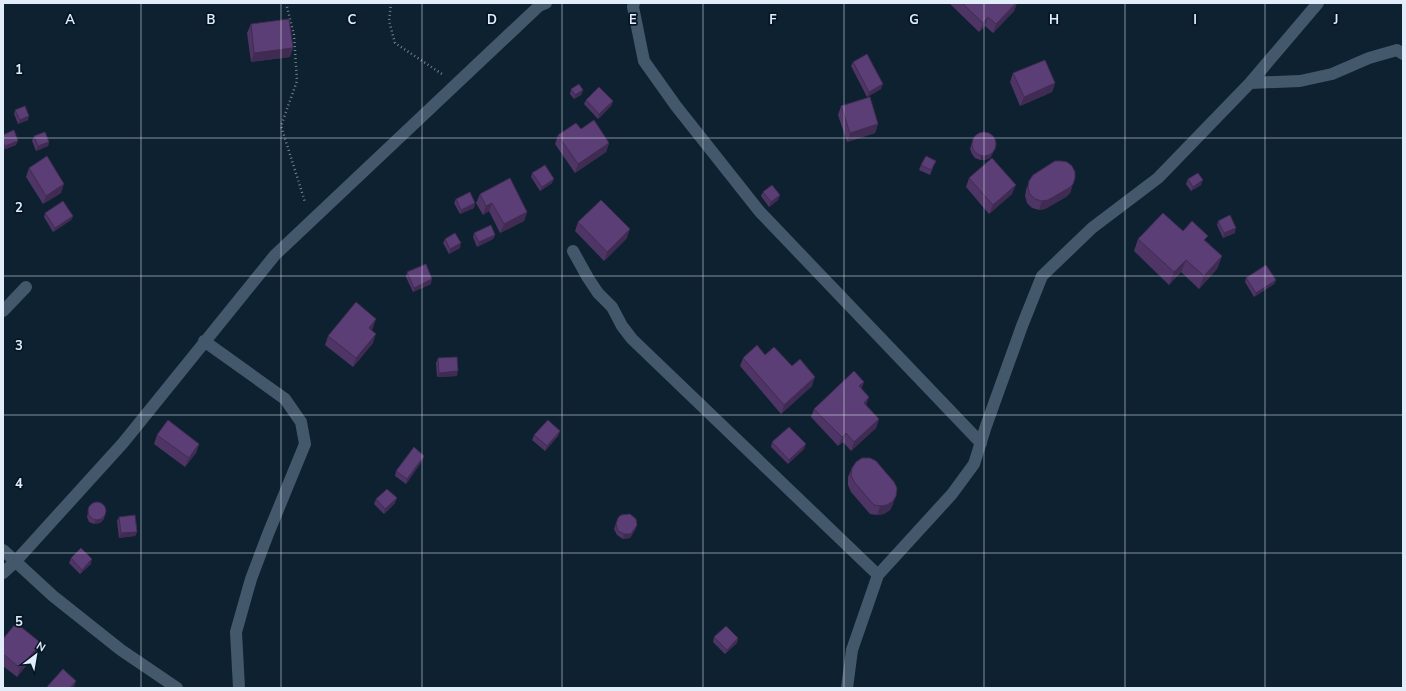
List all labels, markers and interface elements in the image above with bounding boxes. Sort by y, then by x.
text: A [65,11,75,29]
text: B [207,11,216,29]
text: C [348,11,357,29]
text: D [487,11,497,29]
text: E [629,11,637,29]
text: F [769,11,777,29]
text: G [909,11,919,29]
text: H [1049,11,1059,29]
text: I [1193,11,1197,29]
text: J [1333,11,1338,29]
text: 1 [15,61,23,79]
text: 2 [15,199,23,217]
text: 3 [15,337,23,355]
text: 4 [15,475,23,493]
text: 5 [15,613,23,631]
north arrow [16,635,56,675]
text: N [34,638,48,655]

